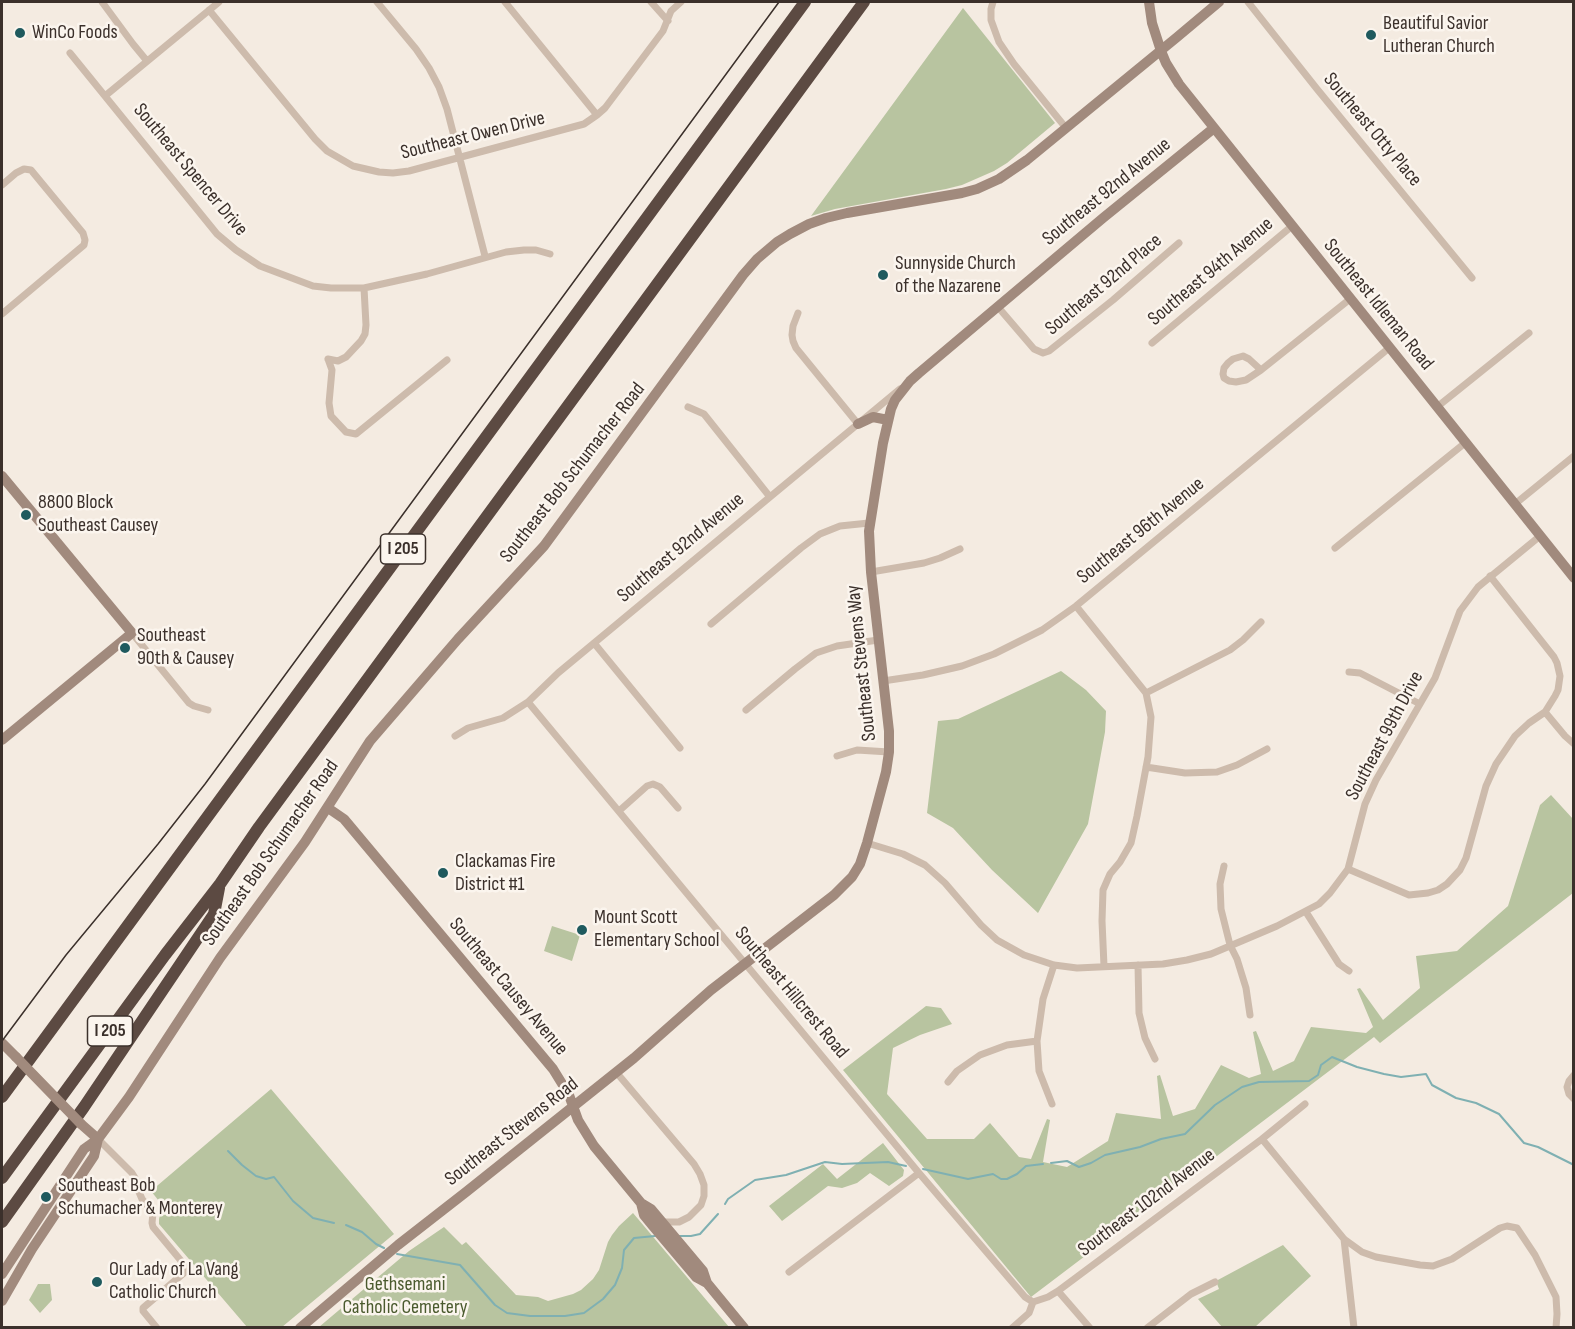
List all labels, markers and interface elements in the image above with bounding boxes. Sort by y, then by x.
place label: Beautiful Savior Lutheran Church [1383,12,1495,59]
place label: WinCo Foods [32,21,118,45]
marker: WinCo Foods [13,26,27,40]
marker: Beautiful Savior Lutheran Church [1364,28,1378,42]
street label: Southeast Otty Place [1318,68,1426,192]
street label: Southeast Spencer Drive [128,99,252,241]
street label: Southeast Owen Drive [398,106,548,166]
street label: Southeast 92nd Avenue [1038,133,1176,251]
street label: Southeast 94th Avenue [1144,213,1278,331]
street label: Southeast 92nd Place [1041,229,1167,341]
street label: Southeast Idleman Road [1318,235,1438,375]
place label: Sunnyside Church of the Nazarene [895,252,1016,299]
marker: Sunnyside Church of the Nazarene [876,268,890,282]
street label: Southeast Bob Schumacher Road [495,378,651,568]
street label: Southeast 96th Avenue [1073,472,1209,590]
street label: Southeast 92nd Avenue [613,488,749,608]
place label: 8800 Block Southeast Causey [38,491,158,538]
marker: 8800 Block Southeast Causey [19,508,33,522]
road number: I 205 [380,534,426,564]
street label: Southeast Stevens Way [842,584,882,742]
place label: Southeast 90th & Causey [137,624,234,671]
marker: Southeast 90th & Causey [118,641,132,655]
street label: Southeast 99th Drive [1341,667,1429,805]
street label: Southeast Bob Schumacher Road [198,755,344,951]
place label: Clackamas Fire District #1 [455,850,555,897]
marker: Clackamas Fire District #1 [436,866,450,880]
place label: Mount Scott Elementary School [594,906,720,953]
street label: Southeast Causey Avenue [443,913,573,1061]
street label: Southeast Hillcrest Road [729,922,853,1064]
marker: Mount Scott Elementary School [575,923,589,937]
road number: I 205 [88,1016,132,1046]
street label: Southeast Stevens Road [441,1073,583,1191]
street label: Southeast 102nd Avenue [1074,1144,1220,1262]
place label: Southeast Bob Schumacher & Monterey [58,1174,223,1221]
marker: Southeast Bob Schumacher & Monterey [39,1190,53,1204]
place label: Our Lady of La Vang Catholic Church [109,1258,239,1305]
park label: Gethsemani Catholic Cemetery [342,1273,468,1320]
marker: Our Lady of La Vang Catholic Church [90,1275,104,1289]

